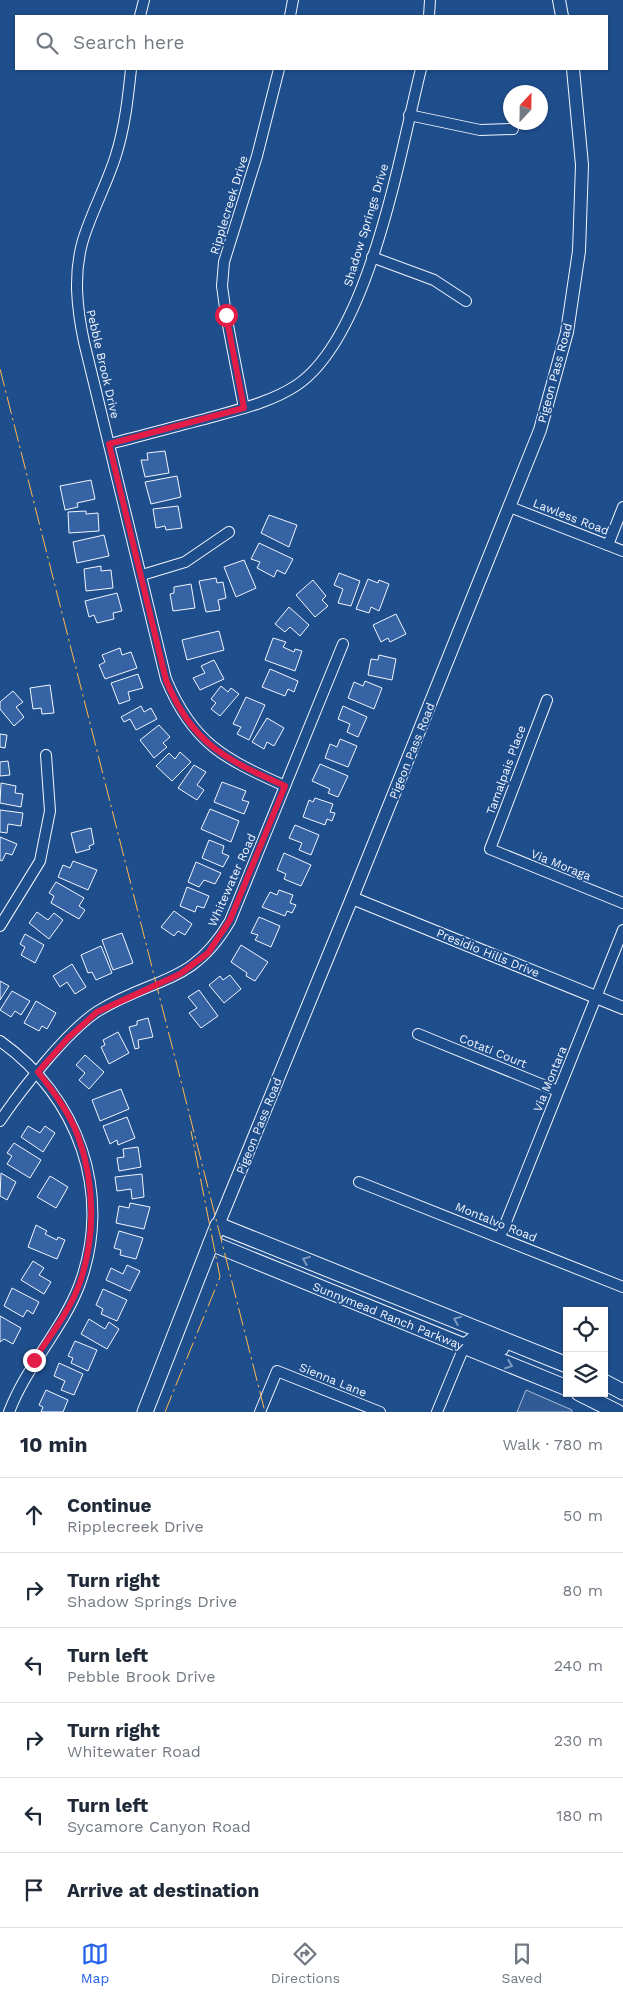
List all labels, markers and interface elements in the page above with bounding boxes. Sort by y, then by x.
search box [15,15,608,70]
icon: search [33,29,61,57]
text: Search here [73,31,184,54]
north arrow [503,85,548,130]
street label: Ripplecreek Drive [207,154,251,256]
street label: Shadow Springs Drive [341,162,391,288]
route start [215,304,238,327]
street label: Pebble Brook Drive [84,308,122,420]
street label: Pigeon Pass Road [535,322,575,424]
street label: Lawless Road [531,496,611,538]
street label: Pigeon Pass Road [386,701,438,801]
street label: Tamalpais Place [483,723,529,817]
street label: Whitewater Road [205,831,259,929]
street label: Via Moraga [529,847,593,883]
street label: Presidio Hills Drive [434,926,542,980]
street label: Cotati Court [457,1031,529,1071]
street label: Via Montara [530,1044,570,1114]
street label: Pigeon Pass Road [233,1076,285,1176]
street label: Montalvo Road [453,1199,539,1245]
one-way arrow [302,1256,311,1266]
street label: Sunnymead Ranch Parkway [311,1279,466,1353]
map controls [563,1307,608,1397]
button: locate [563,1307,608,1352]
one-way arrow [453,1316,461,1326]
route end [23,1349,46,1372]
button: layers [563,1352,608,1397]
one-way arrow [504,1358,513,1369]
street label: Sienna Lane [297,1360,369,1400]
text: 10 min [20,1432,87,1457]
text: Walk · 780 m [503,1435,603,1454]
text: Continue [67,1494,151,1517]
icon: ahead [20,1501,48,1529]
text: 50 m [563,1506,603,1525]
text: Ripplecreek Drive [67,1517,204,1536]
text: Turn right [67,1569,160,1592]
icon: right [20,1576,48,1604]
text: 80 m [562,1581,603,1600]
text: Shadow Springs Drive [67,1592,237,1611]
text: Turn left [67,1644,148,1667]
icon: left [20,1651,48,1679]
text: 240 m [554,1656,603,1675]
text: Pebble Brook Drive [67,1667,215,1686]
text: Turn right [67,1719,160,1742]
icon: right [20,1726,48,1754]
text: 230 m [554,1731,603,1750]
text: Whitewater Road [67,1742,201,1761]
text: Turn left [67,1794,148,1817]
icon: left [20,1801,48,1829]
text: 180 m [556,1806,603,1825]
text: Sycamore Canyon Road [67,1817,251,1836]
icon: arrive [20,1876,48,1904]
text: Arrive at destination [67,1879,259,1902]
tab: Map [81,1940,109,1986]
tab: Directions [271,1940,340,1986]
tab: Saved [502,1940,542,1986]

